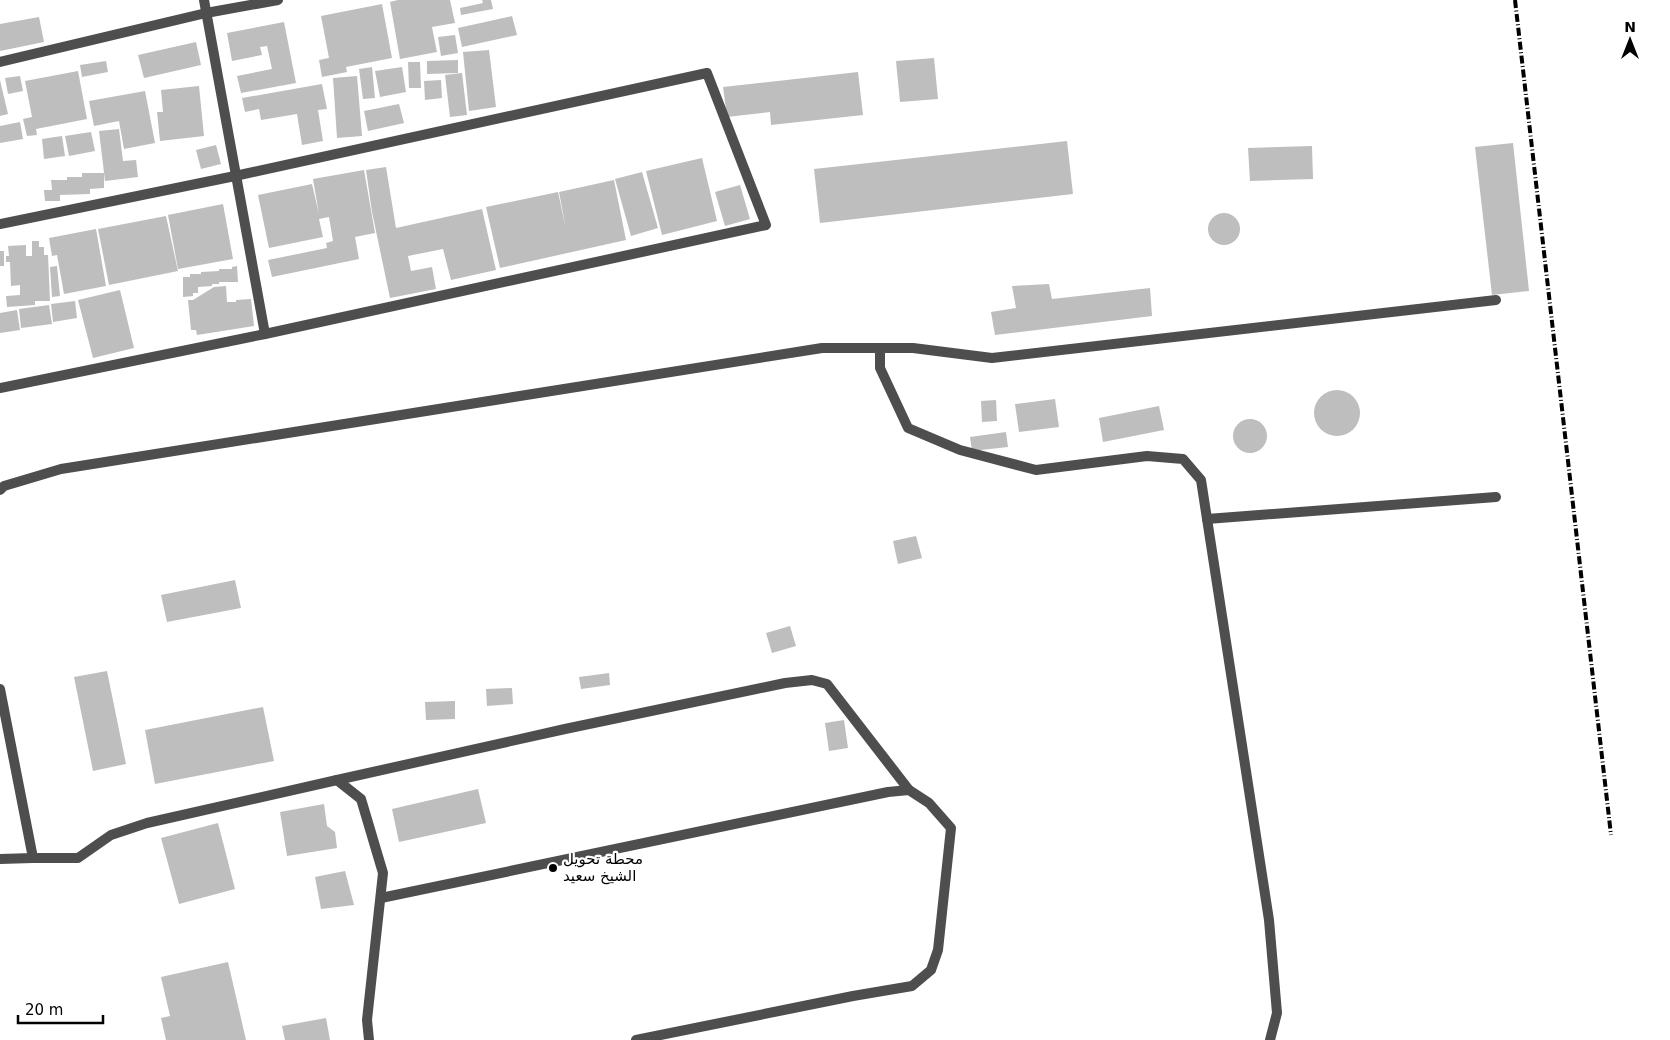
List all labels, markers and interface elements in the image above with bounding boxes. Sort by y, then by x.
north arrow [1605,15,1655,65]
text: N [1624,19,1636,35]
place label: محطة تحويل الشيخ سعيد [563,850,643,885]
marker: محطة تحويل الشيخ سعيد [547,862,559,874]
scale bar [18,992,102,1024]
text: 20 m [25,1001,63,1019]

